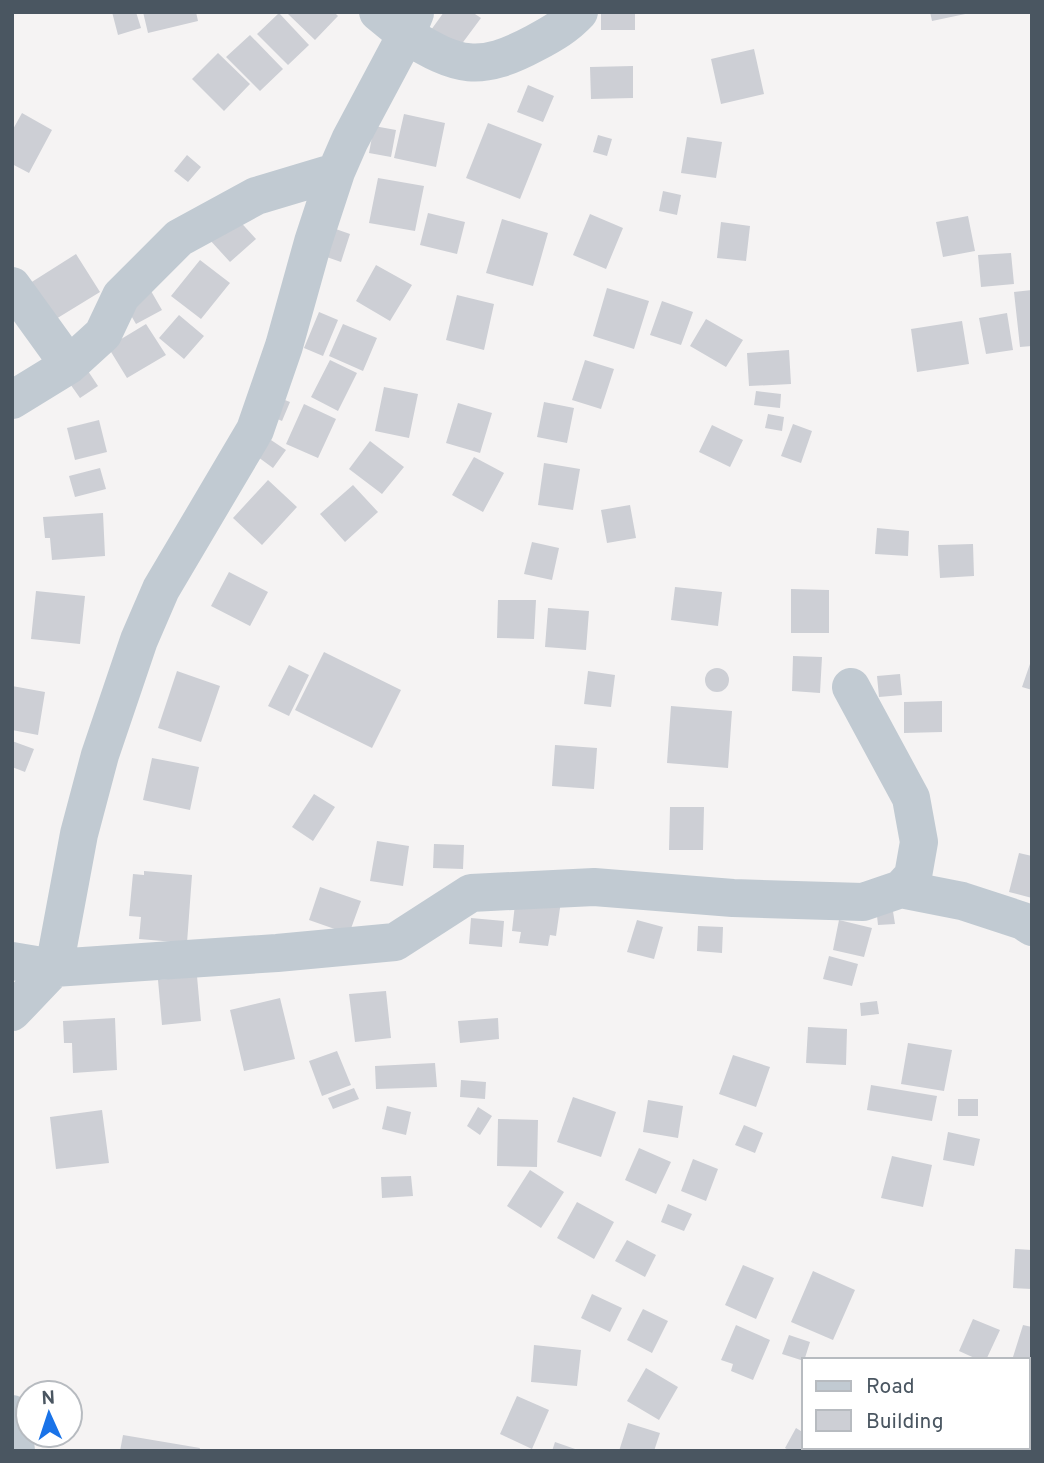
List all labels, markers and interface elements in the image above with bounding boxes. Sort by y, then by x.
legend [802,1358,1030,1449]
text: Road [866,1374,915,1401]
north arrow [14,1379,84,1449]
text: N [41,1387,56,1411]
text: Building [866,1409,944,1436]

